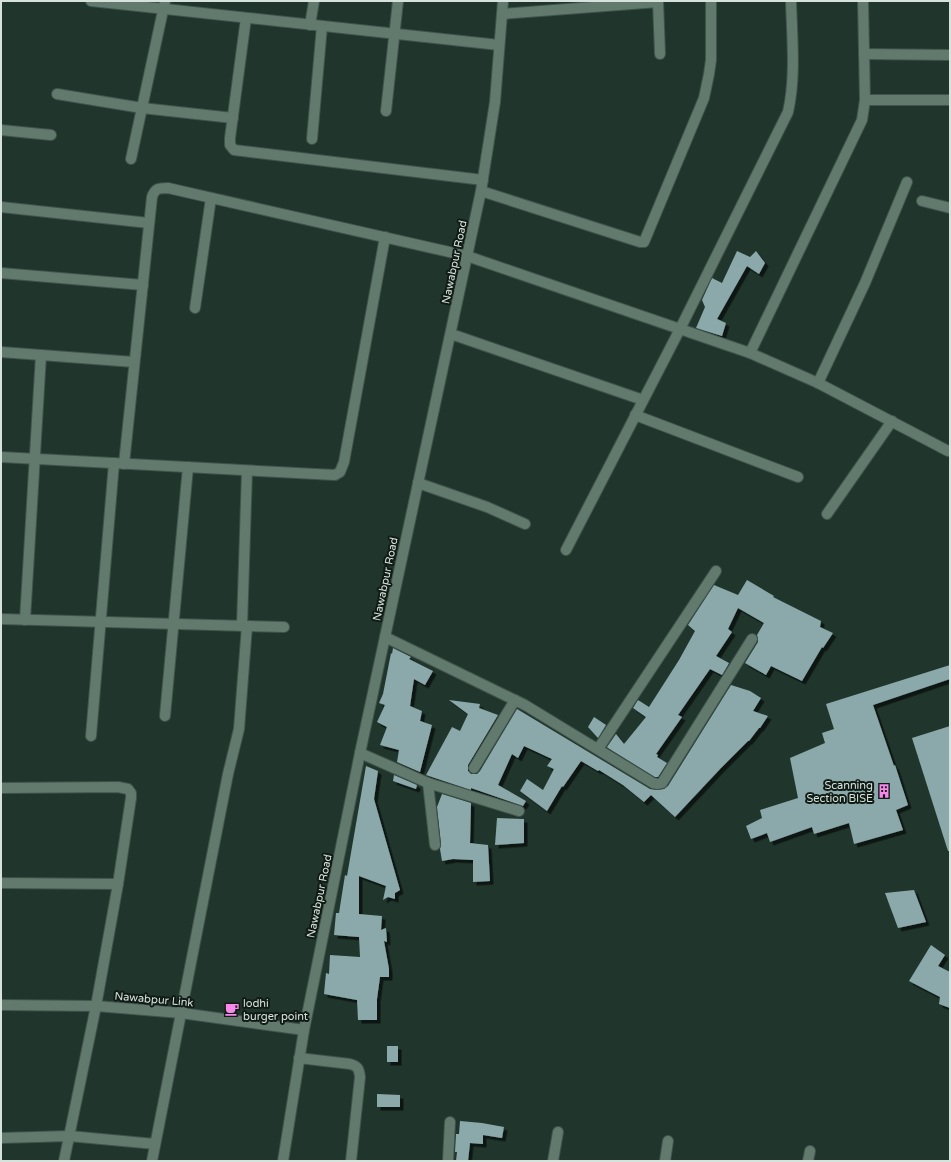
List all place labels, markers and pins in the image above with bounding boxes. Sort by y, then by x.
place label: Scanning Section BISE [806,779,873,805]
building icon: Scanning Section BISE [876,783,892,799]
place label: lodhi burger point [243,997,308,1023]
cafe icon: lodhi burger point [224,1001,240,1017]

